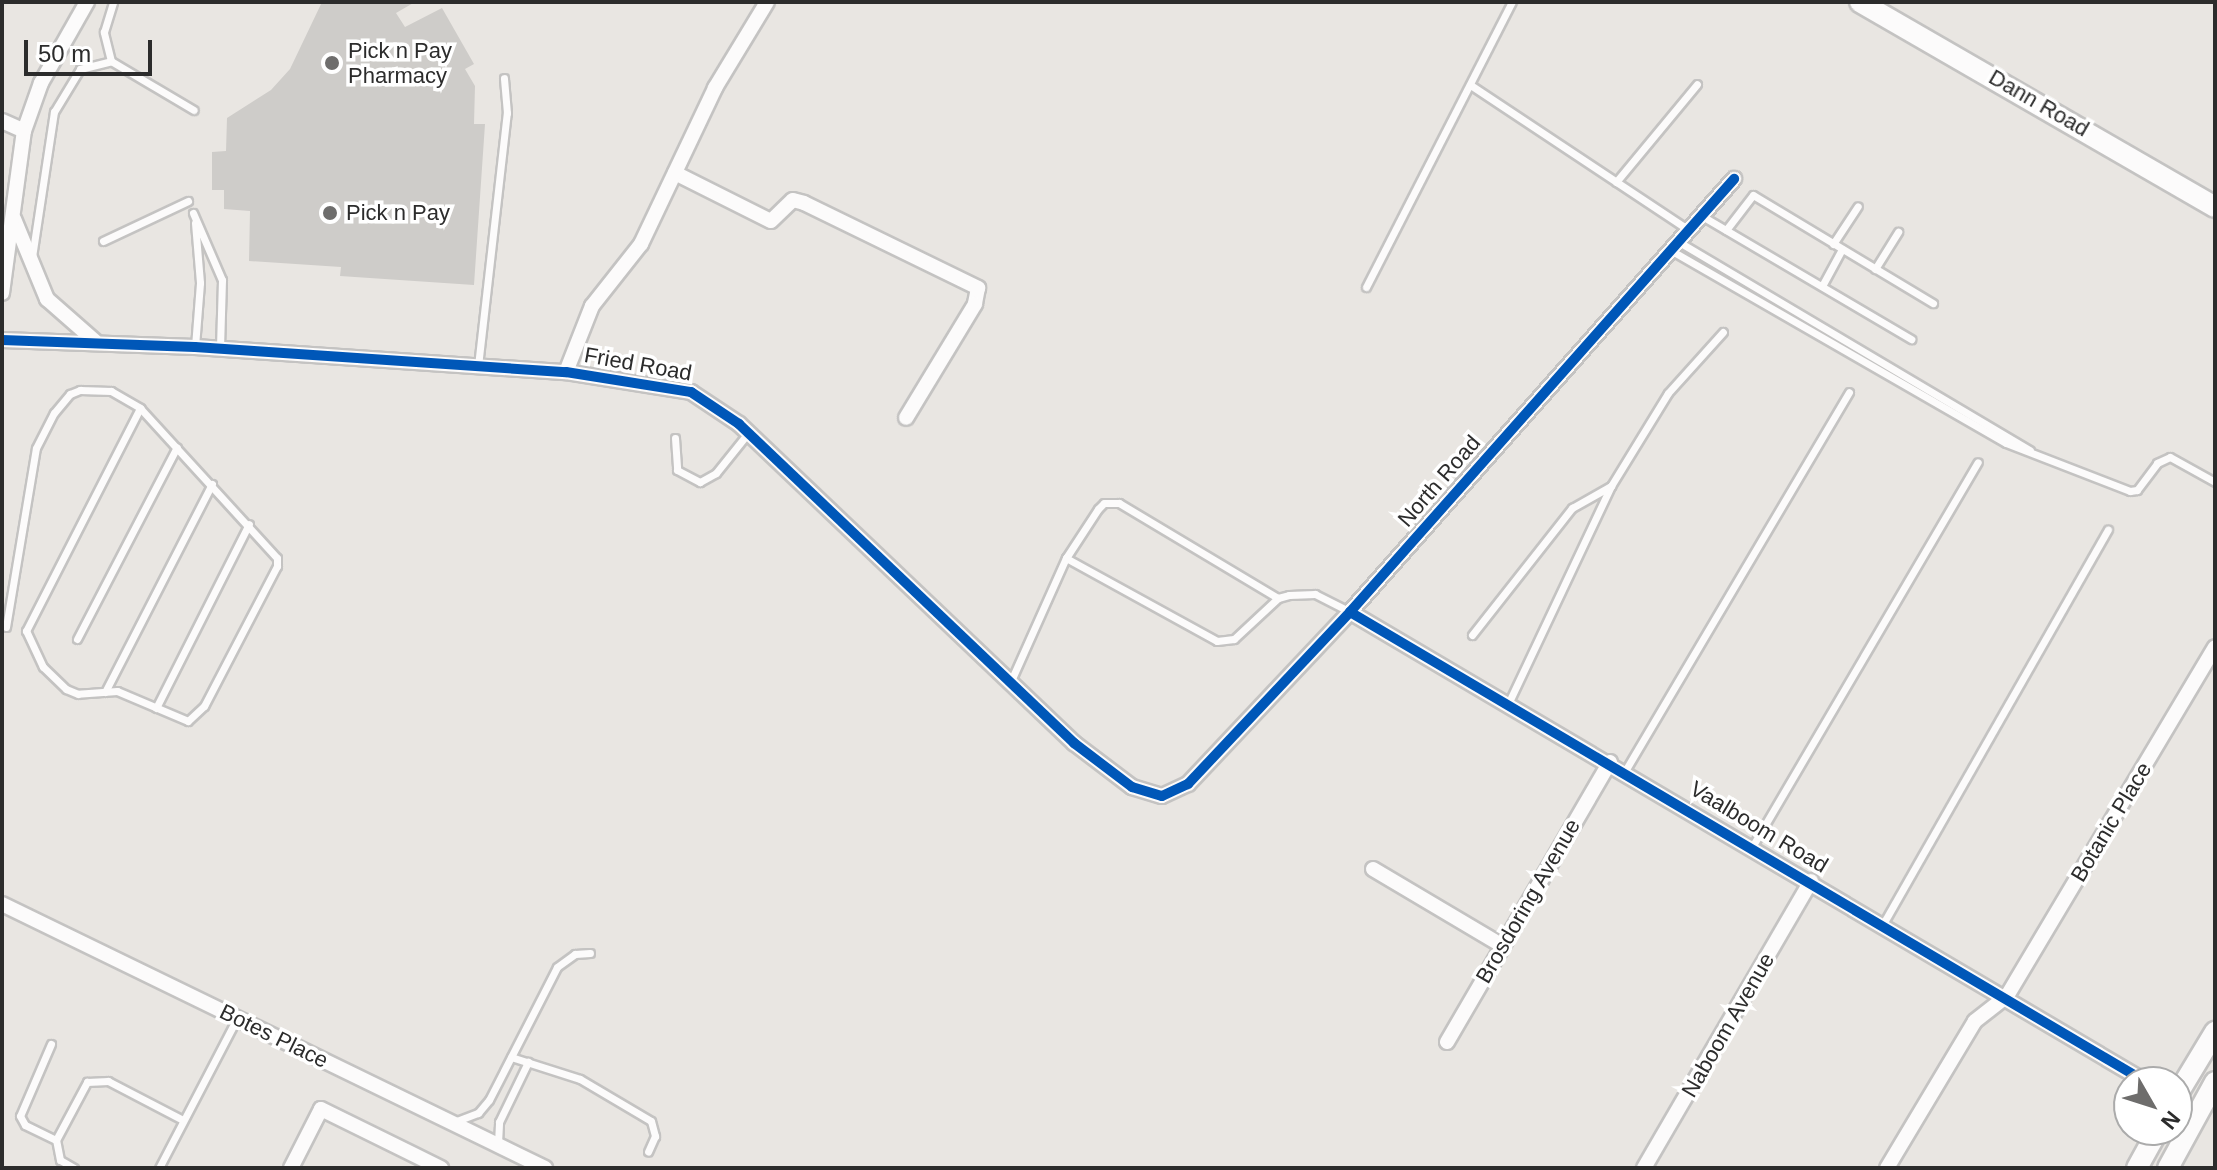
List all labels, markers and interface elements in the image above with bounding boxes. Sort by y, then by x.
scale bar [28,24,156,74]
place label: Pick n Pay Pharmacy [348,37,452,88]
text: 50 m [38,40,91,67]
marker: Pick n Pay Pharmacy [323,54,341,72]
street label: Dann Road [1984,64,2094,142]
place label: Pick n Pay [346,200,450,226]
marker: Pick n Pay [321,204,339,222]
street label: Fried Road [582,342,694,386]
street label: North Road [1392,430,1486,532]
street label: Botanic Place [2065,758,2157,886]
street label: Vaalboom Road [1685,775,1833,879]
street label: Brosdoring Avenue [1470,814,1586,988]
street label: Naboom Avenue [1676,948,1780,1102]
street label: Botes Place [215,998,333,1074]
north arrow [2113,1066,2193,1146]
text: N [2156,1106,2185,1134]

